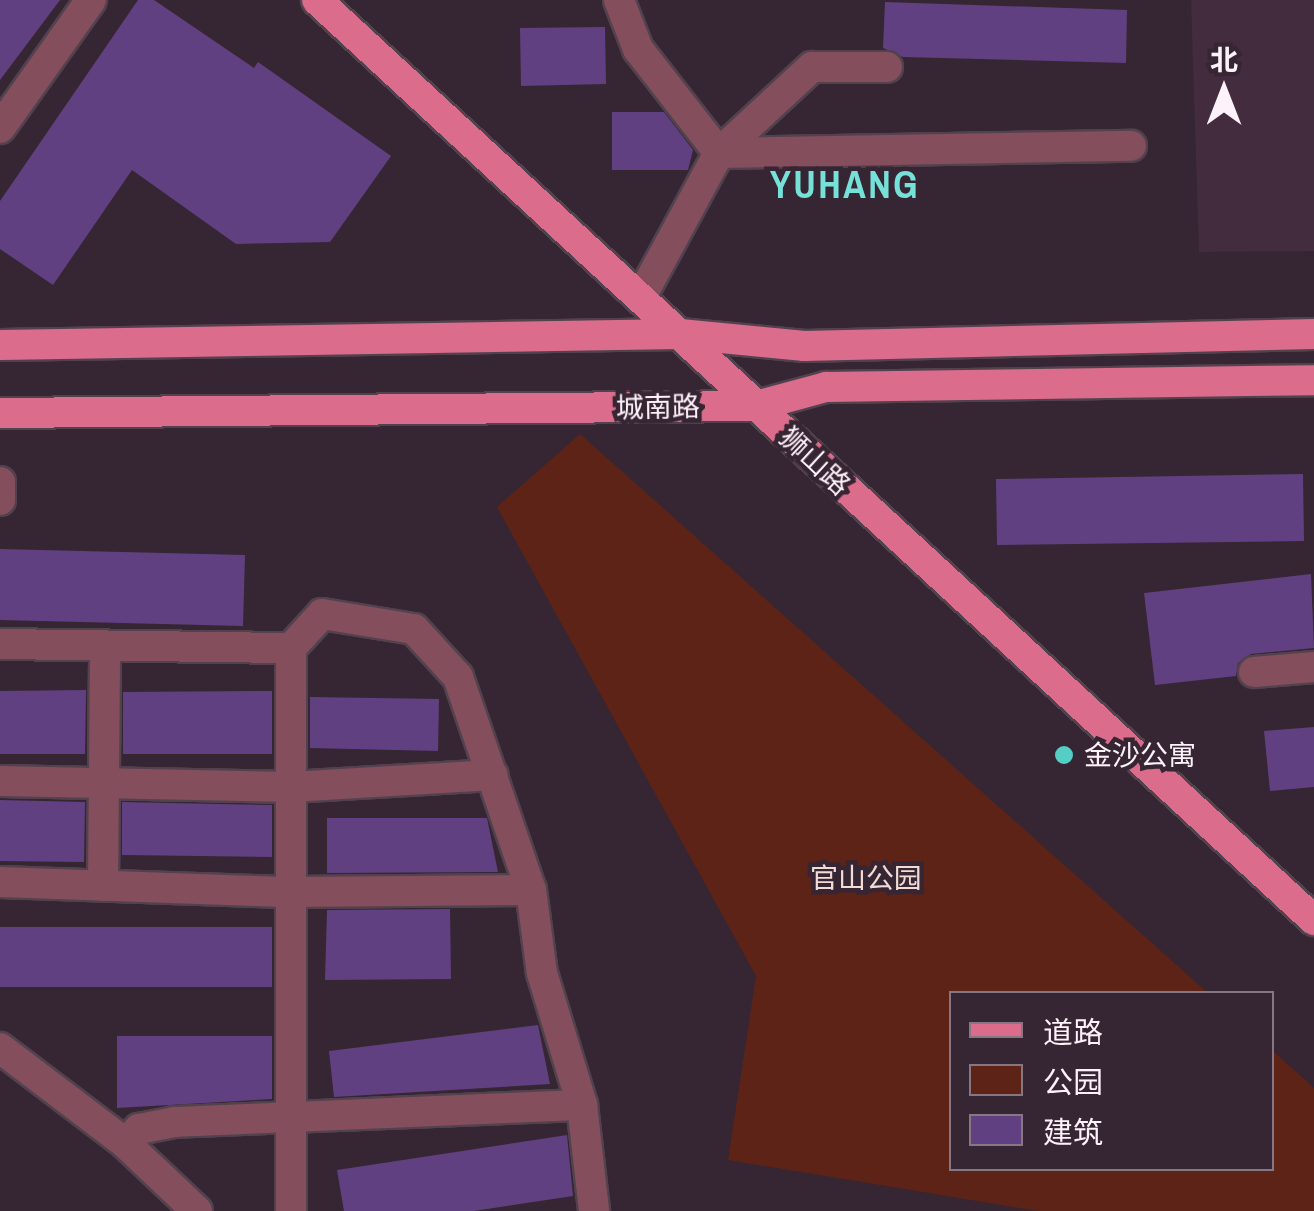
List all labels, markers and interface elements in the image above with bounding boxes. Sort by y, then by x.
north arrow [1174,40,1274,140]
text: 北 [1210,41,1238,79]
district label: YUHANG [770,162,920,208]
street label: 城南路 [616,389,700,425]
street label: 狮山路 [773,420,857,502]
place label: 金沙公寓 [1084,738,1196,772]
marker: 金沙公寓 [1053,744,1075,766]
park label: 官山公园 [810,861,922,895]
legend [949,991,1274,1171]
text: 道路 [1043,1012,1103,1052]
text: 公园 [1043,1062,1103,1102]
text: 建筑 [1043,1112,1103,1152]

